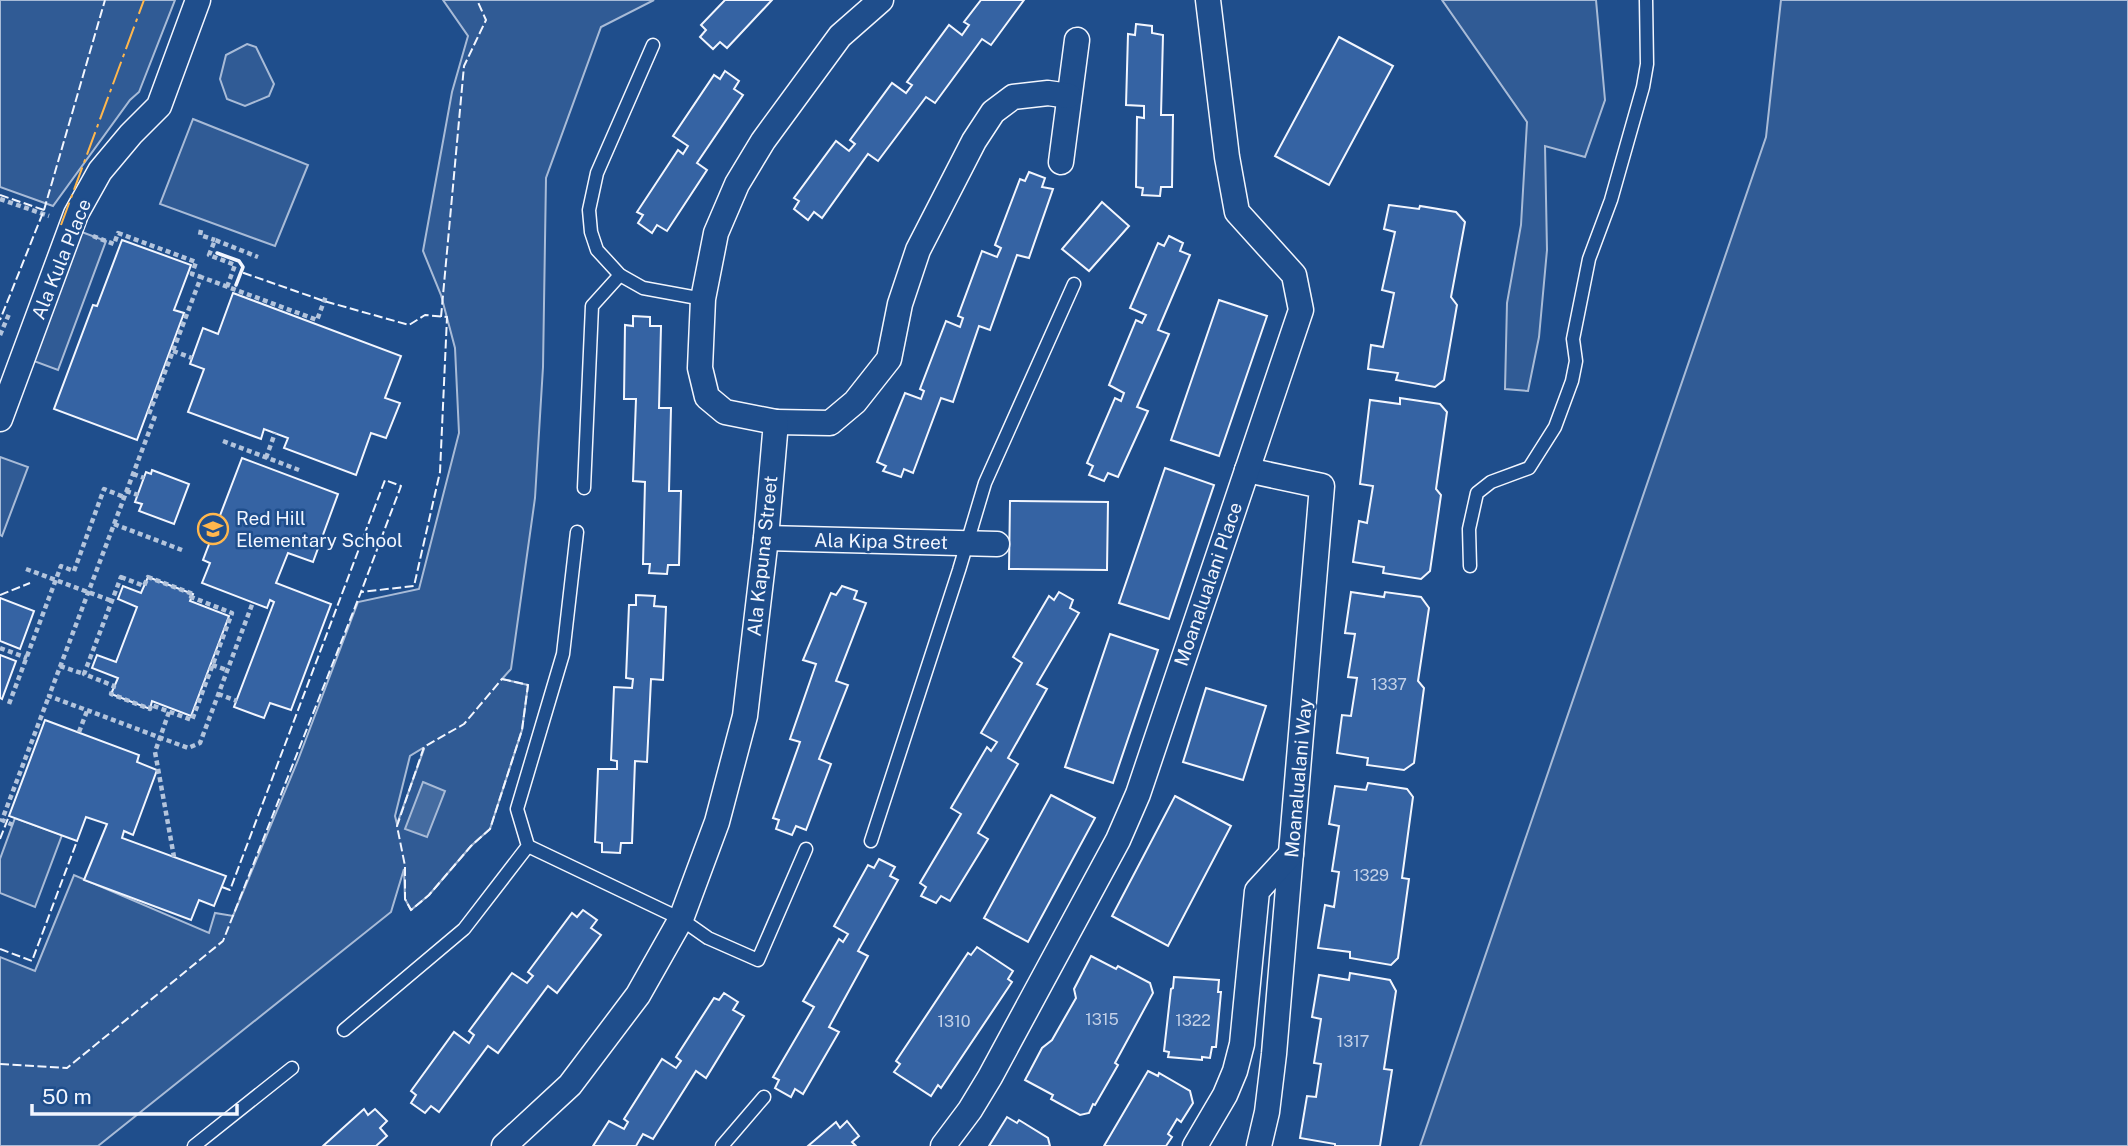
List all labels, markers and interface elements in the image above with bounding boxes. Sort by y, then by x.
street label: Ala Kula Place [27,196,95,322]
street label: Ala Kapuna Street [743,475,781,637]
street label: Moanalualani Place [1170,499,1246,669]
place label: Red Hill Elementary School [236,507,403,551]
school or university icon: Red Hill Elementary School [196,512,230,546]
street label: Ala Kipa Street [814,529,948,553]
house number: 1337 [1371,675,1407,694]
street label: Moanalualani Way [1280,697,1316,859]
house number: 1329 [1353,866,1389,885]
house number: 1315 [1085,1010,1119,1029]
house number: 1322 [1175,1011,1211,1030]
house number: 1310 [938,1012,971,1031]
house number: 1317 [1337,1032,1369,1051]
scale bar [32,1072,236,1116]
text: 50 m [42,1084,92,1109]

